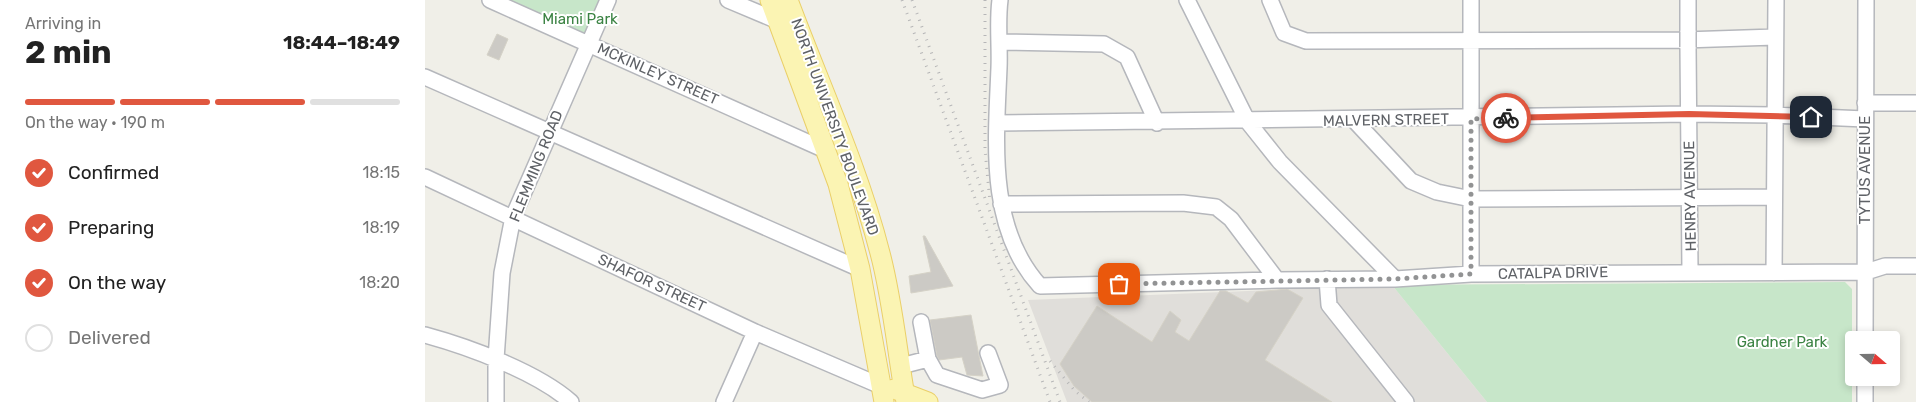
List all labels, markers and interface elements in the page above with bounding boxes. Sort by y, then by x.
park label: Miami Park [542,10,618,28]
text: Arriving in [25,14,101,33]
street label: NORTH UNIVERSITY BOULEVARD [787,16,883,238]
text: 18:44–18:49 [283,31,400,54]
text: 2 min [25,33,112,71]
street label: MCKINLEY STREET [595,39,722,109]
courier [1481,93,1531,143]
pin [1790,96,1832,138]
icon: home [1797,103,1825,131]
icon: bike [1492,104,1520,132]
street label: FLEMMING ROAD [505,108,567,224]
street label: MALVERN STREET [1323,110,1450,130]
text: On the way · 190 m [25,113,165,132]
street label: TYTUS AVENUE [1856,116,1874,224]
street label: HENRY AVENUE [1680,141,1700,251]
icon: check [25,159,53,187]
text: Confirmed [68,161,159,184]
text: 18:15 [363,163,400,182]
icon: check [25,214,53,242]
text: Preparing [68,216,154,239]
text: 18:19 [363,218,400,237]
street label: SHAFOR STREET [595,250,709,316]
pin [1098,263,1140,305]
street label: CATALPA DRIVE [1498,263,1608,283]
icon: check [25,269,53,297]
icon: bag [1105,270,1133,298]
text: On the way [68,271,166,294]
text: 18:20 [359,273,400,292]
text: Delivered [68,326,151,349]
north arrow [1845,331,1900,386]
map controls [1845,331,1900,386]
park label: Gardner Park [1737,333,1828,351]

